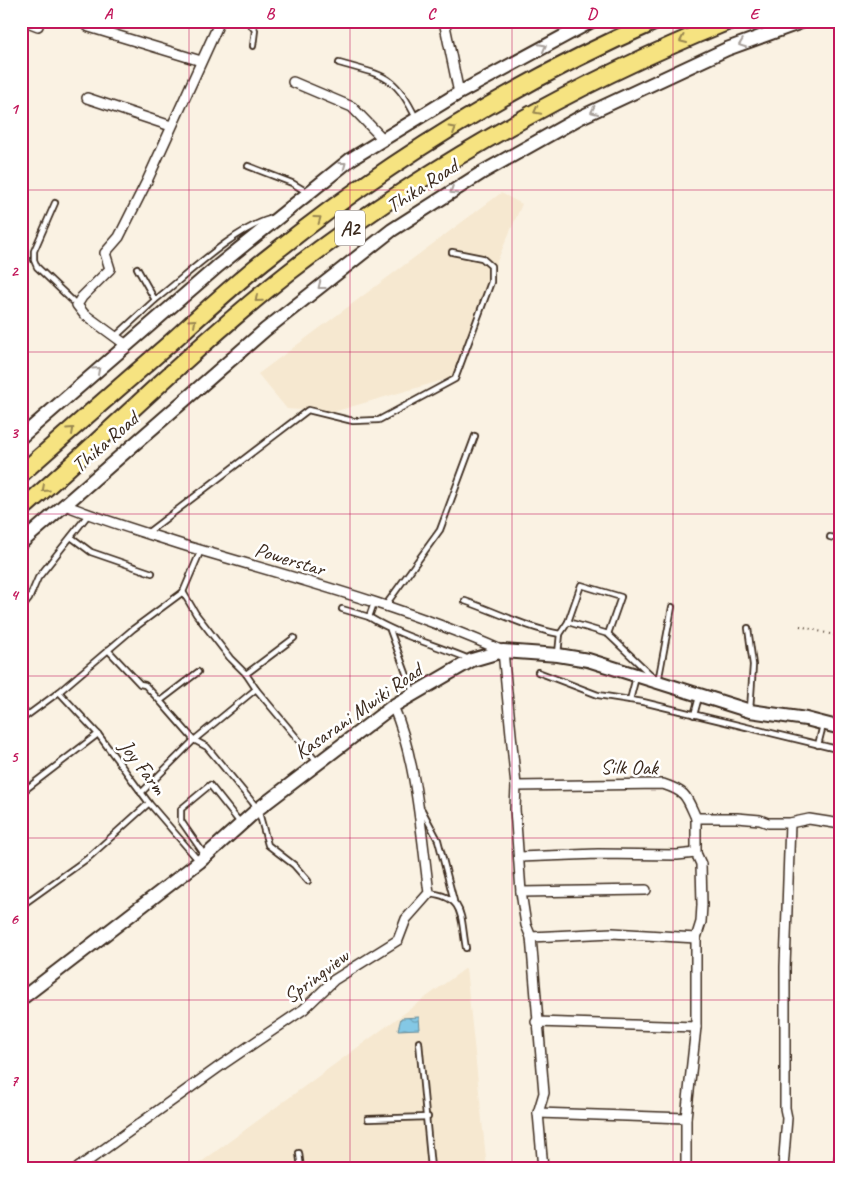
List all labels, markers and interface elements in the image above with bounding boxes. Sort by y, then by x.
text: A [104,4,114,24]
text: B [266,4,276,24]
text: C [427,4,437,24]
text: D [587,4,598,24]
text: E [750,4,761,24]
one-way arrow [679,33,688,44]
one-way arrow [738,38,747,48]
one-way arrow [538,44,547,54]
text: 1 [10,99,19,119]
one-way arrow [590,104,599,115]
one-way arrow [533,105,542,115]
one-way arrow [447,125,456,135]
street label: Thika Road [381,152,465,219]
one-way arrow [337,163,346,171]
one-way arrow [449,185,458,195]
road number: A2 [335,210,365,246]
one-way arrow [312,216,322,225]
text: 2 [10,261,19,281]
one-way arrow [317,280,327,289]
one-way arrow [255,293,264,302]
one-way arrow [187,319,196,328]
one-way arrow [91,367,100,376]
street label: Thika Road [66,404,146,478]
text: 3 [10,423,19,443]
one-way arrow [65,427,74,436]
one-way arrow [42,483,51,492]
street label: Powerstar [252,536,330,582]
text: 4 [10,585,19,605]
street label: Kasarani Mwiki Road [289,656,429,765]
street label: Joy Farm [113,733,173,801]
text: 5 [11,747,20,767]
street label: Silk Oak [600,754,659,781]
text: 6 [10,909,19,929]
street label: Springview [278,942,356,1009]
text: 7 [10,1071,19,1091]

